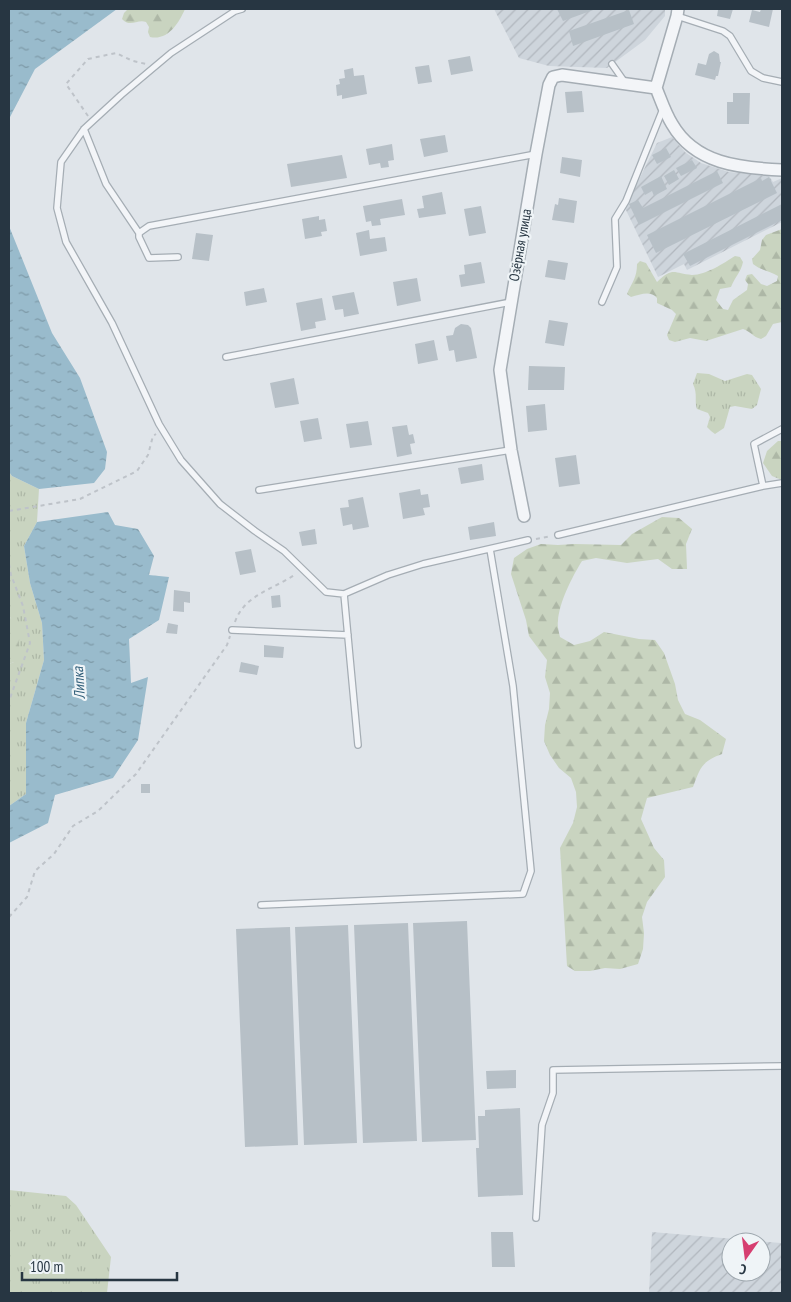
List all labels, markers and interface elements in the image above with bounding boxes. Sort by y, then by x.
street label: Озёрная улица [505,207,535,283]
water label: Липка [68,665,89,701]
north arrow [721,1232,771,1282]
scale bar [22,1250,178,1282]
text: 100 m [30,1257,63,1276]
text: С [737,1260,748,1279]

